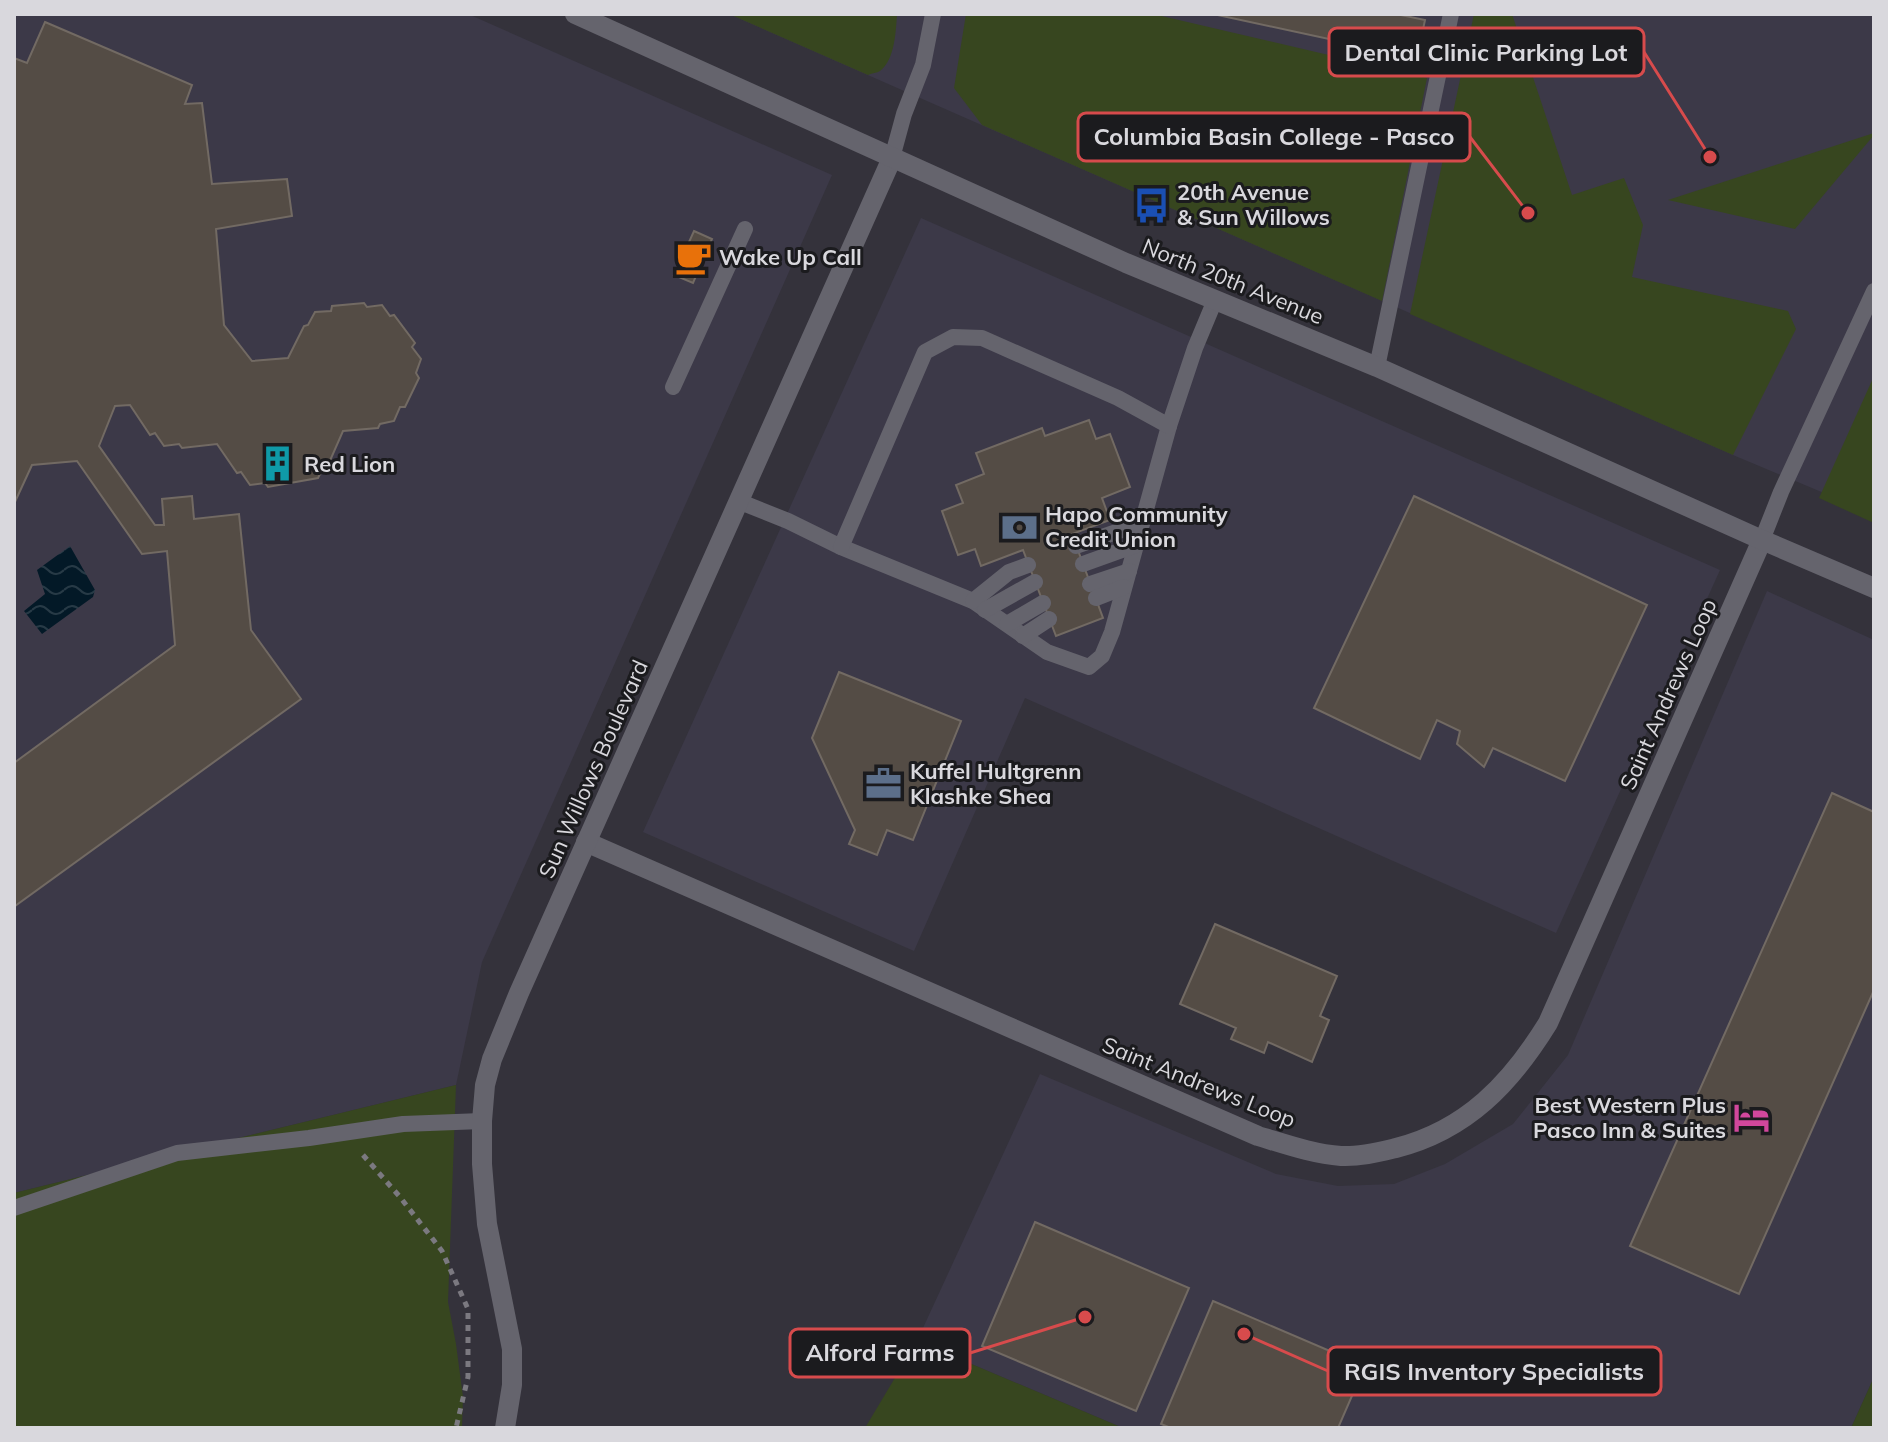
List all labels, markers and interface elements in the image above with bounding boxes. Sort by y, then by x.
callout: Dental Clinic Parking Lot [1329,28,1644,76]
text: Dental Clinic Parking Lot [1345,37,1627,67]
callout: Columbia Basin College - Pasco [1078,113,1470,161]
text: Columbia Basin College - Pasco [1094,121,1454,151]
place label: 20th Avenue & Sun Willows [1177,178,1330,231]
bus stop icon: 20th Avenue & Sun Willows [1132,186,1170,224]
street label: North 20th Avenue [1138,232,1328,330]
cafe icon: Wake Up Call [674,238,712,276]
place label: Wake Up Call [719,243,862,271]
building icon: Red Lion [259,445,297,483]
place label: Red Lion [304,450,395,478]
place label: Hapo Community Credit Union [1045,500,1228,553]
bank icon: Hapo Community Credit Union [1000,508,1038,546]
street label: Saint Andrews Loop [1613,594,1723,794]
street label: Sun Willows Boulevard [532,655,654,883]
place label: Kuffel Hultgrenn Klashke Shea [910,757,1082,810]
office icon: Kuffel Hultgrenn Klashke Shea [865,765,903,803]
street label: Saint Andrews Loop [1098,1030,1300,1134]
place label: Best Western Plus Pasco Inn & Suites [1533,1091,1726,1144]
hotel icon: Best Western Plus Pasco Inn & Suites [1733,1099,1771,1137]
callout: Alford Farms [790,1329,970,1377]
text: Alford Farms [806,1337,954,1367]
callout: RGIS Inventory Specialists [1328,1347,1661,1395]
text: RGIS Inventory Specialists [1344,1356,1644,1386]

